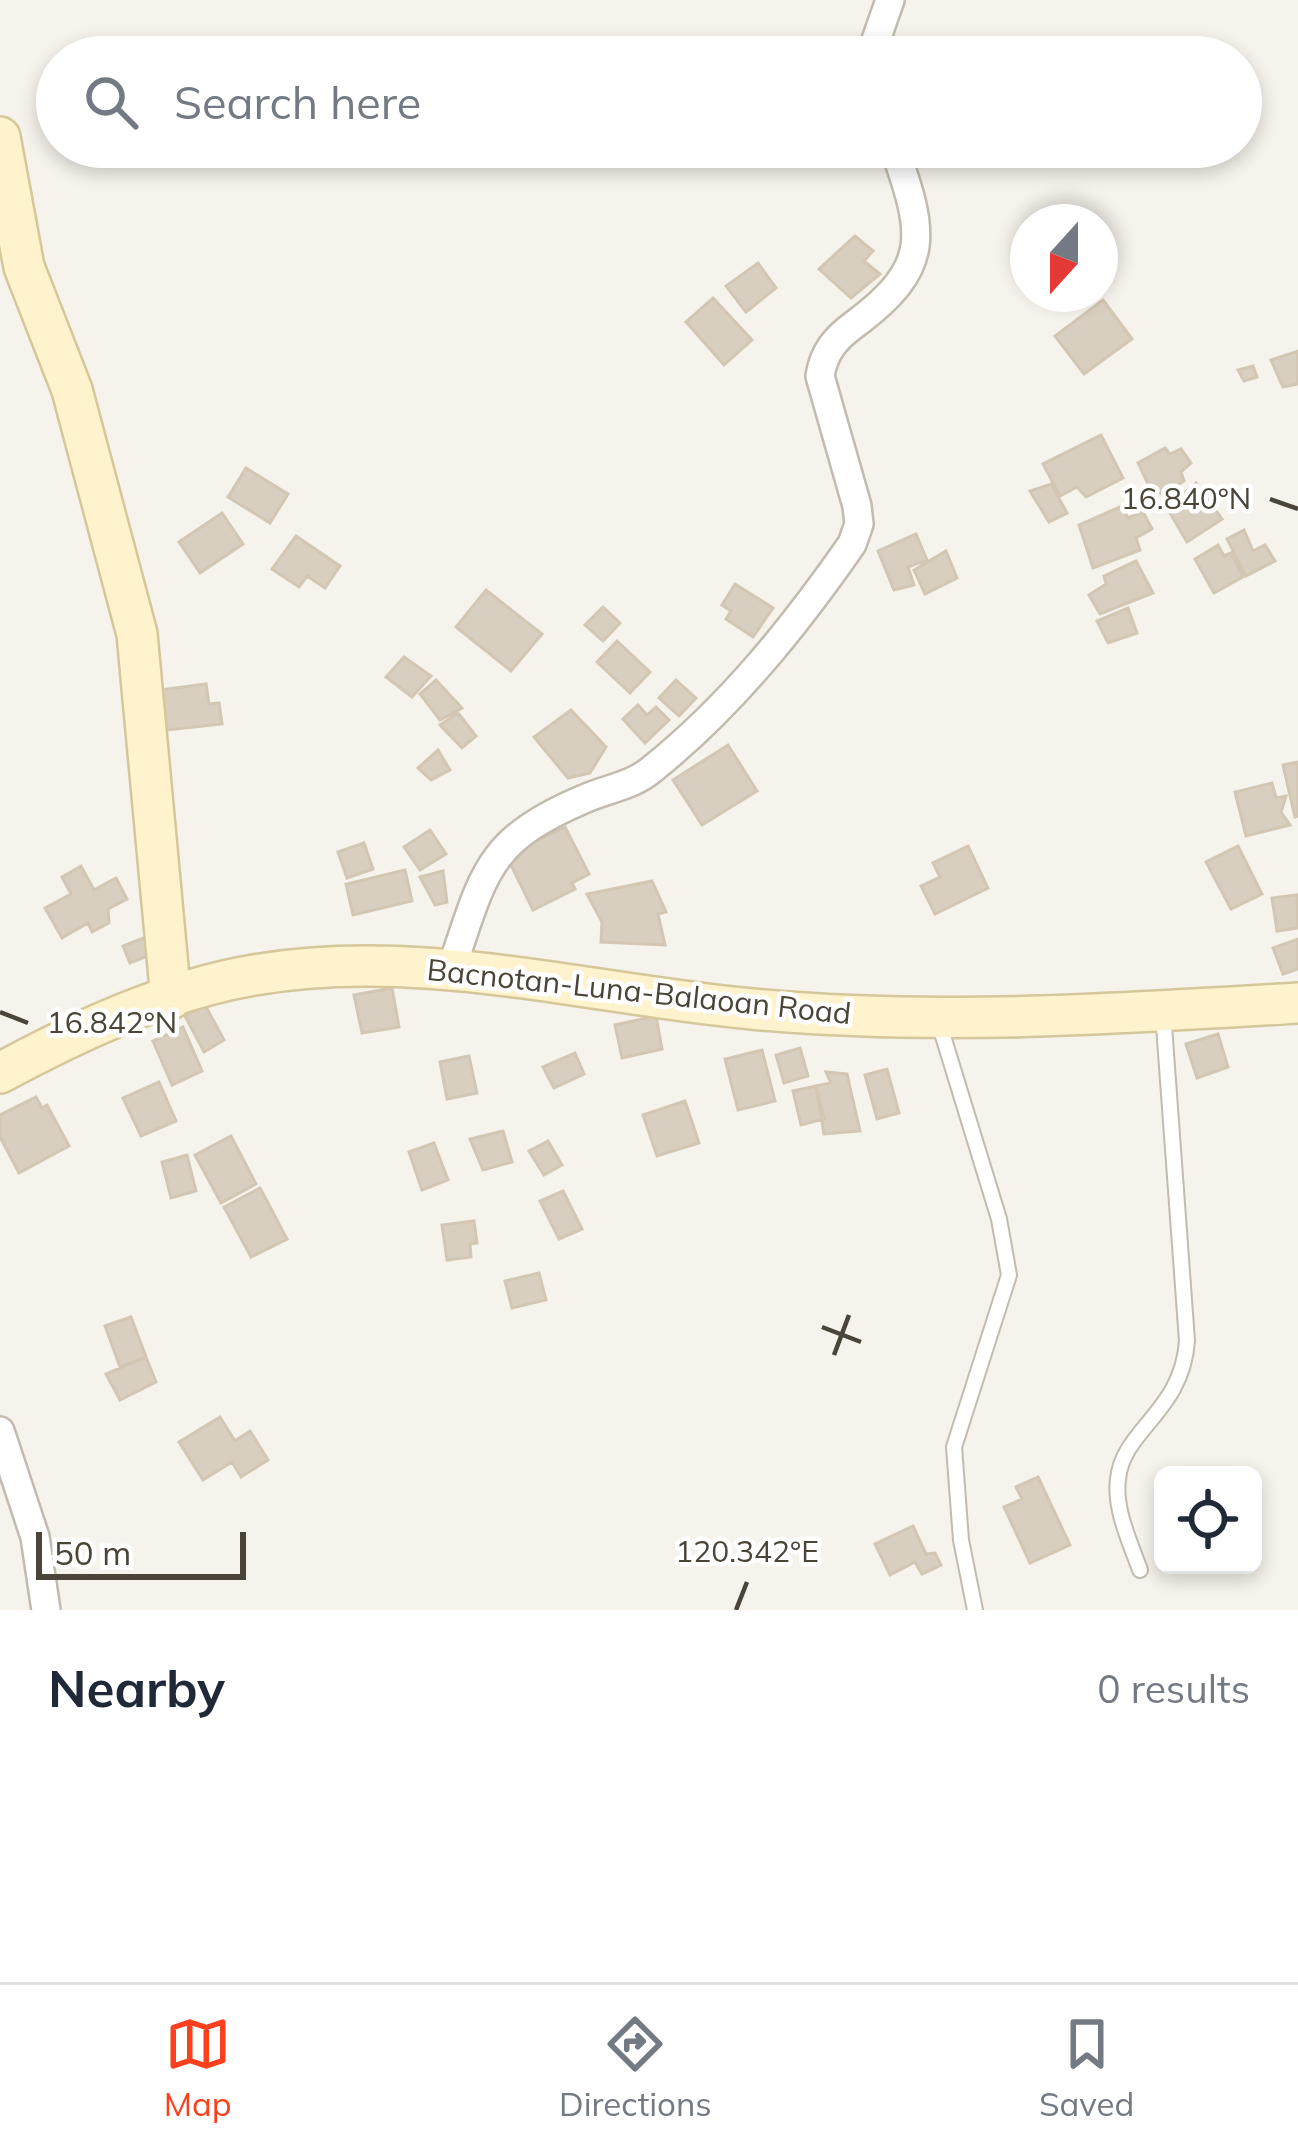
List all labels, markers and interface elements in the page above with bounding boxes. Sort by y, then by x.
search box [36,36,1262,168]
icon: search [78,69,144,135]
text: Search here [174,74,421,130]
north arrow [1010,204,1118,312]
text: 16.840°N [1121,479,1251,517]
street label: Bacnotan-Luna-Balaoan Road [425,950,853,1032]
text: 16.842°N [47,1003,177,1041]
map controls [1154,1466,1262,1574]
button: locate [1154,1466,1262,1574]
scale bar [36,1526,246,1579]
text: 50 m [54,1532,131,1573]
text: 120.342°E [675,1532,819,1570]
text: Nearby [48,1656,225,1720]
text: 0 results [1097,1664,1250,1713]
tab: Map [164,2011,232,2124]
tab: Directions [559,2011,712,2124]
tab: Saved [1039,2011,1134,2124]

